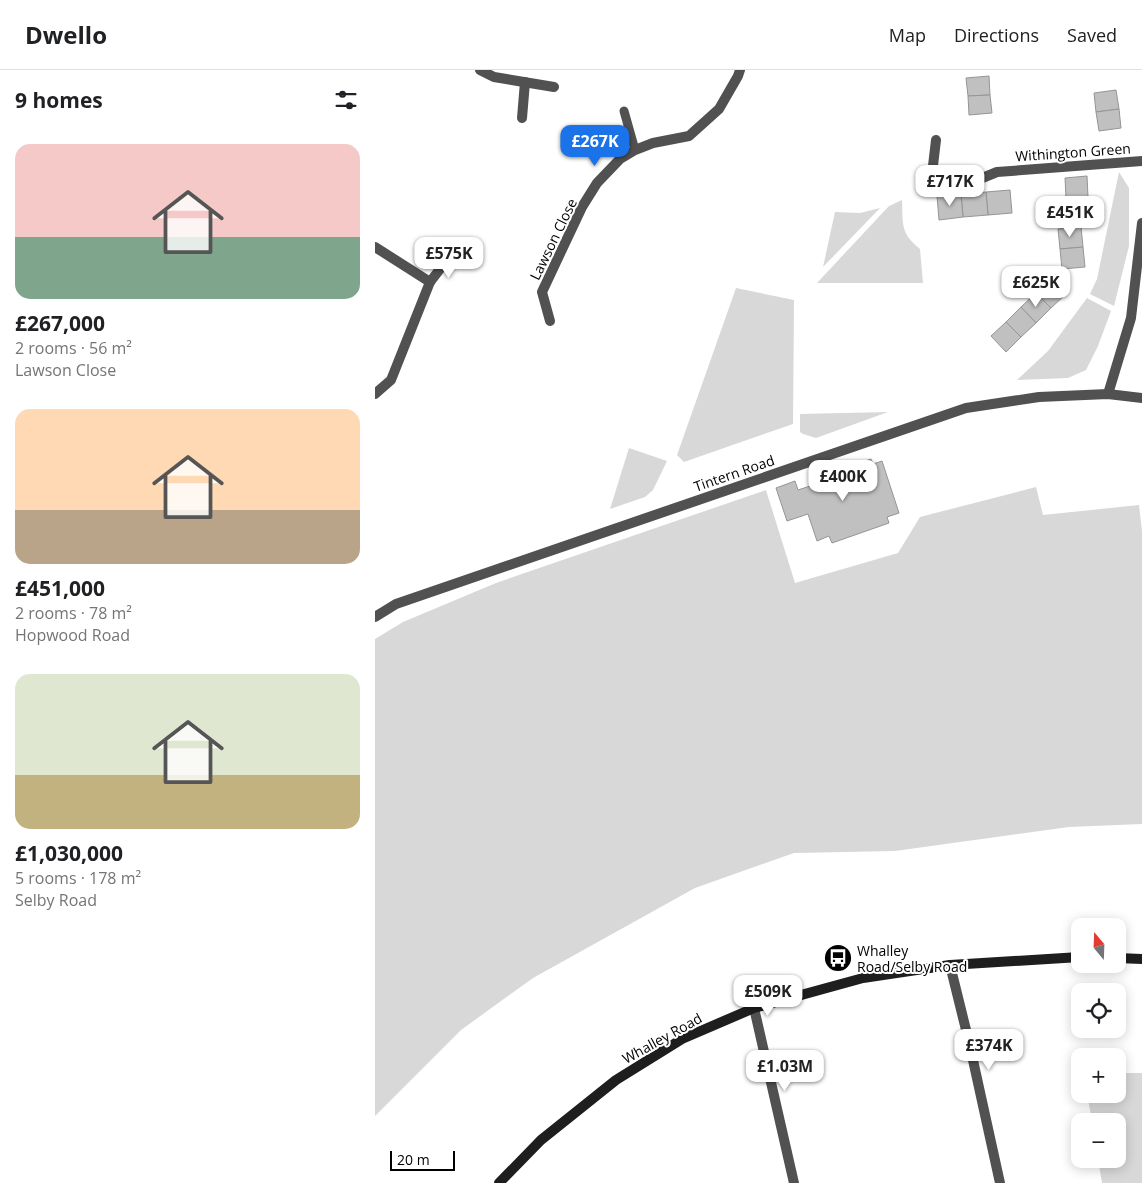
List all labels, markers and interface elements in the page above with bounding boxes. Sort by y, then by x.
text: Dwello [25,18,107,51]
text: Map [889,23,926,47]
text: Directions [954,23,1039,47]
text: Saved [1067,23,1117,47]
text: 9 homes [15,86,103,114]
icon: filters [332,86,360,114]
pin: £267K [560,124,630,167]
text: £267K [571,130,619,152]
street label: Withington Green [1015,138,1131,166]
pin: £717K [915,164,985,207]
text: £717K [926,170,974,192]
icon: home [143,177,233,267]
street label: Lawson Close [525,195,581,283]
pin: £451K [1035,196,1105,238]
text: £451K [1046,201,1094,223]
pin: £575K [414,236,484,279]
text: £575K [425,242,473,264]
pin: £625K [1001,266,1071,308]
text: £625K [1012,271,1060,293]
text: £267,000 [15,309,105,337]
text: 2 rooms · 56 m² [15,337,132,359]
text: Lawson Close [15,359,116,381]
icon: home [143,442,233,532]
street label: Tintern Road [691,450,777,496]
pin: £400K [808,460,878,502]
text: £400K [819,465,867,487]
text: £451,000 [15,574,105,602]
text: 2 rooms · 78 m² [15,602,132,624]
text: Hopwood Road [15,624,130,646]
icon: home [143,707,233,797]
text: £1,030,000 [15,839,123,867]
text: 5 rooms · 178 m² [15,867,141,889]
text: Selby Road [15,889,97,911]
north arrow [1071,918,1126,972]
map controls [1071,918,1126,1168]
place label: Whalley Road/Selby Road [857,941,967,976]
bus stop icon: Whalley Road/Selby Road [823,943,853,973]
pin: £509K [733,974,803,1017]
text: £509K [744,980,792,1002]
button: locate [1071,983,1126,1038]
street label: Whalley Road [619,1008,705,1068]
pin: £374K [954,1028,1024,1071]
text: £374K [965,1034,1013,1056]
button: + [1071,1048,1126,1103]
pin: £1.03M [744,1050,826,1092]
text: £1.03M [757,1055,813,1077]
button: − [1071,1113,1126,1168]
scale bar [390,1148,455,1171]
text: 20 m [397,1150,430,1169]

